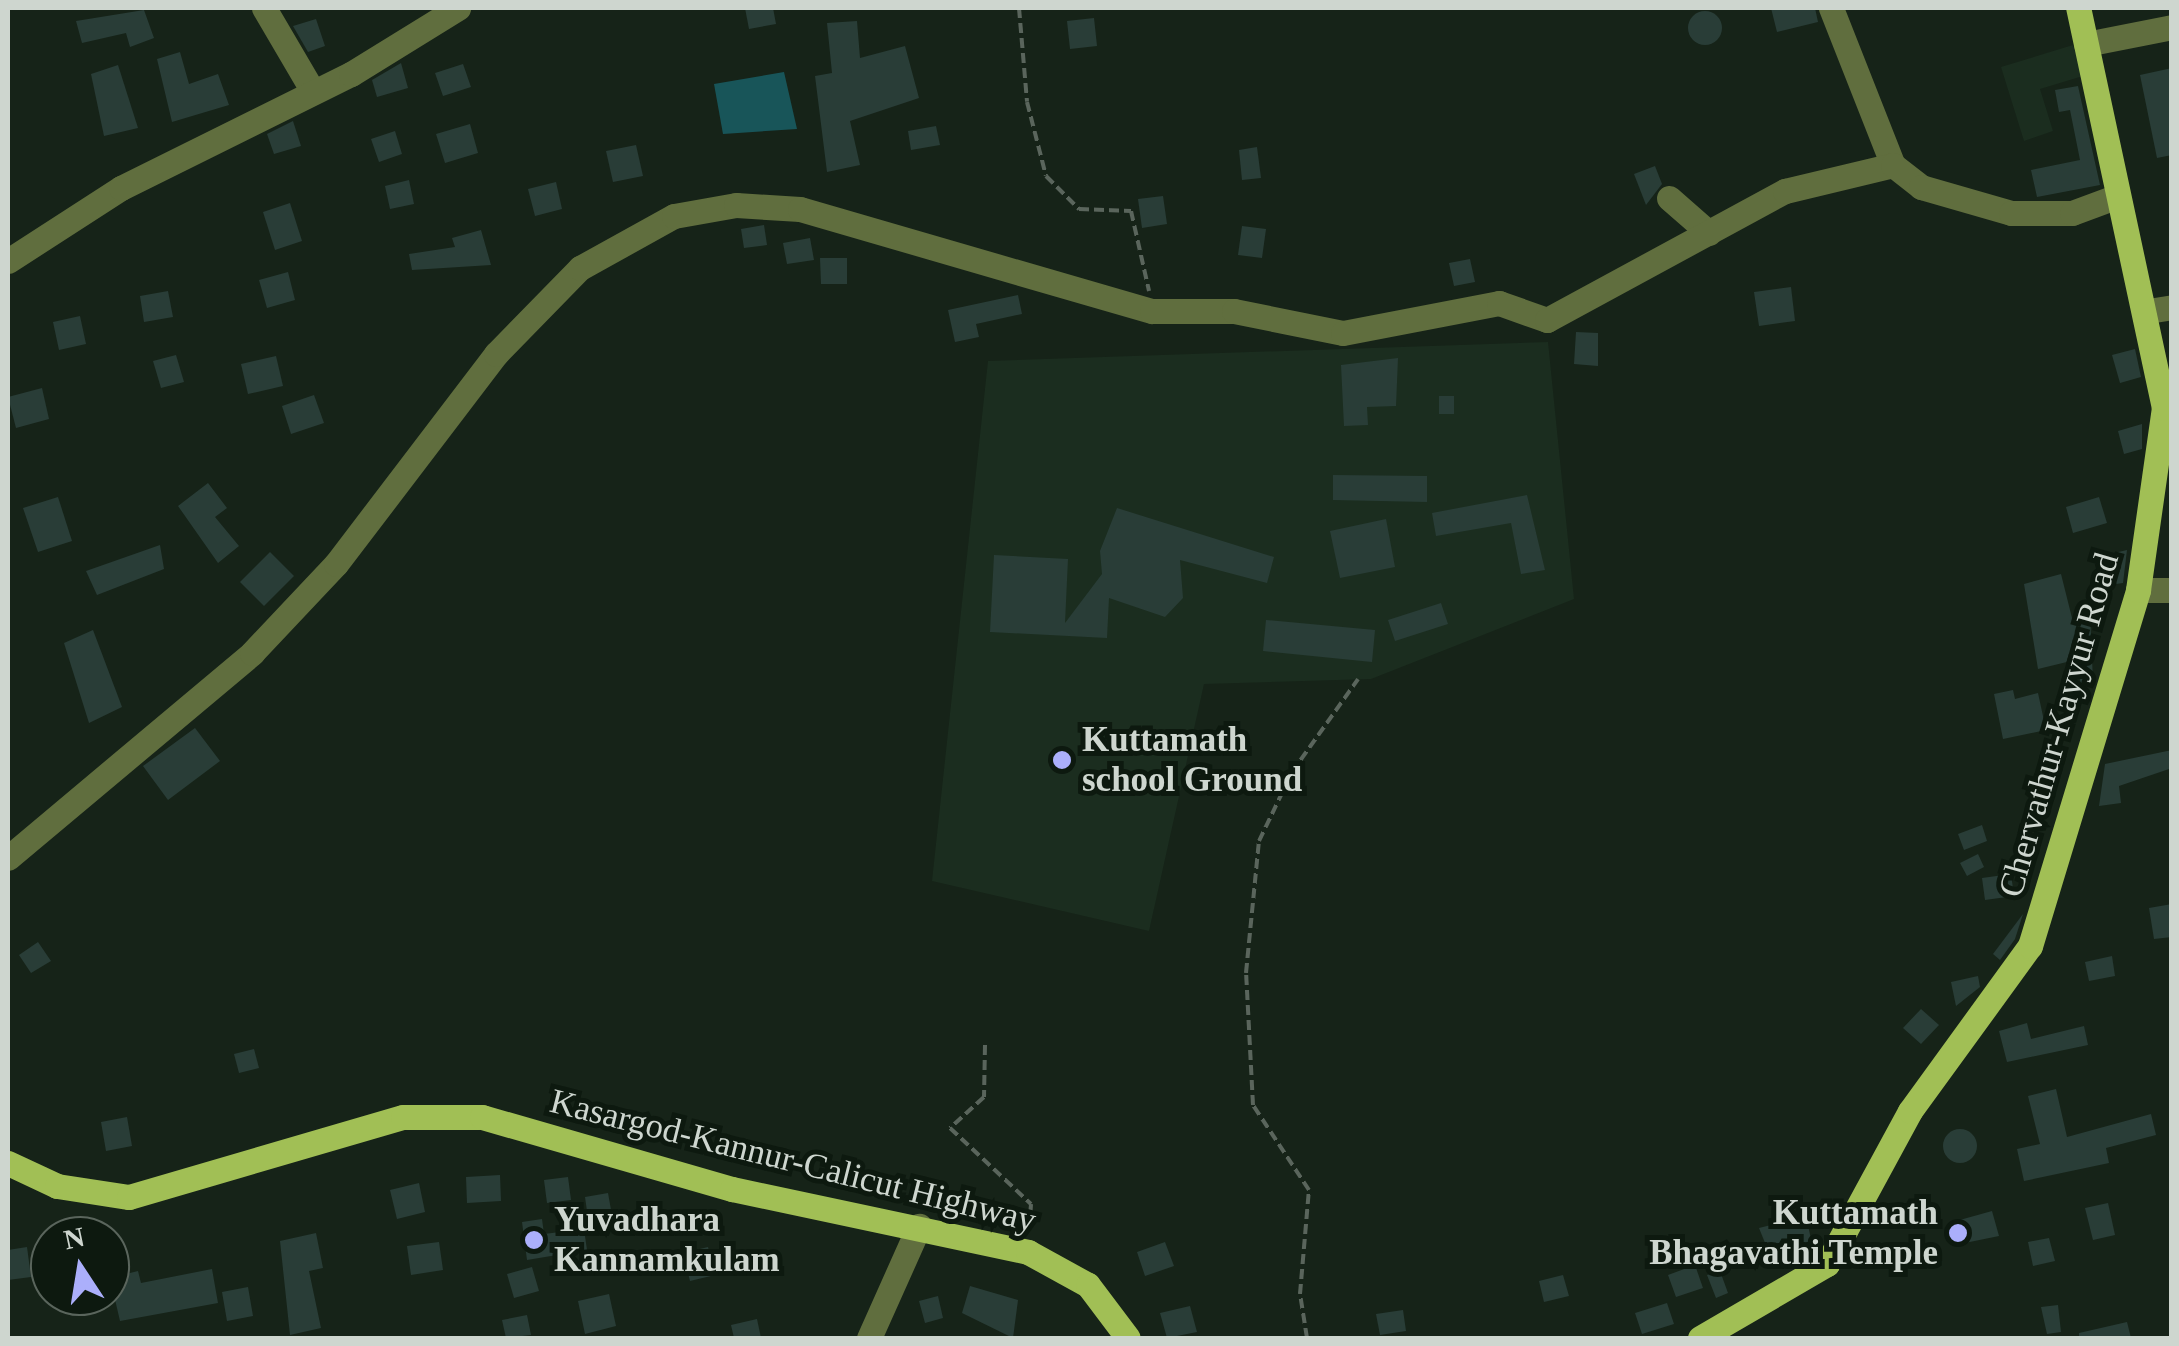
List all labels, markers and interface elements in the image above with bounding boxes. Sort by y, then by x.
street label: Chervathur-Kayyur Road [1990,548,2128,902]
place label: Kuttamath school Ground [1082,719,1302,801]
marker: Kuttamath school Ground [1051,749,1073,771]
street label: Kasargod-Kannur-Calicut Highway [546,1080,1040,1242]
place label: Kuttamath Bhagavathi Temple [1649,1192,1938,1274]
place label: Yuvadhara Kannamkulam [554,1199,780,1281]
north arrow [30,1216,130,1316]
text: N [61,1221,87,1255]
marker: Kuttamath Bhagavathi Temple [1947,1222,1969,1244]
marker: Yuvadhara Kannamkulam [523,1229,545,1251]

